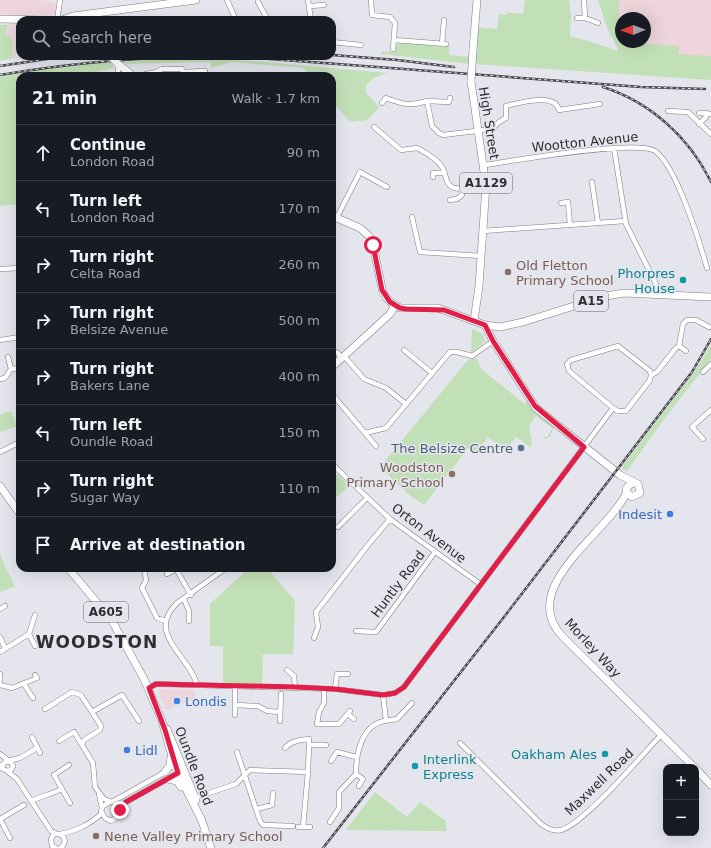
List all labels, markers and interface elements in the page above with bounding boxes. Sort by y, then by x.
north arrow [615,12,651,48]
search box [16,16,336,60]
icon: search [30,27,52,49]
text: Search here [62,29,152,47]
street label: High Street [476,86,502,160]
text: 21 min [32,88,97,108]
text: Walk · 1.7 km [231,91,320,106]
street label: Wootton Avenue [531,129,639,155]
text: Continue [70,136,146,154]
icon: ahead [32,142,54,164]
text: 90 m [287,145,320,160]
text: London Road [70,154,154,169]
road number: A1129 [460,173,512,193]
text: Turn left [70,192,142,210]
icon: left [32,198,54,220]
text: 170 m [278,201,320,216]
text: London Road [70,210,154,225]
route start [364,236,382,254]
text: Turn right [70,248,154,266]
icon: right [32,254,54,276]
text: 260 m [278,257,320,272]
place label: Old Fletton Primary School [516,258,614,288]
text: Celta Road [70,266,141,281]
place label: Phorpres House [618,266,675,296]
marker: Old Fletton Primary School [503,267,513,277]
marker: Phorpres House [678,275,688,285]
road number: A15 [574,291,608,311]
text: Turn right [70,304,154,322]
icon: right [32,310,54,332]
text: 500 m [278,313,320,328]
text: Belsize Avenue [70,322,168,337]
text: Turn right [70,360,154,378]
icon: right [32,366,54,388]
text: 400 m [278,369,320,384]
text: Bakers Lane [70,378,150,393]
text: Turn left [70,416,142,434]
icon: left [32,422,54,444]
text: 150 m [278,425,320,440]
text: Oundle Road [70,434,153,449]
place label: The Belsize Centre [390,441,513,456]
marker: The Belsize Centre [516,443,526,453]
place label: Woodston Primary School [346,460,444,490]
marker: Woodston Primary School [447,469,457,479]
text: Turn right [70,472,154,490]
icon: right [32,478,54,500]
text: 110 m [278,481,320,496]
text: Sugar Way [70,490,140,505]
street label: Orton Avenue [389,500,469,566]
place label: Indesit [618,507,662,522]
marker: Indesit [665,509,675,519]
icon: arrive [32,534,54,556]
text: Arrive at destination [70,536,245,554]
street label: Huntly Road [368,548,428,620]
road number: A605 [84,602,128,622]
street label: Morley Way [562,615,624,681]
district label: WOODSTON [36,632,158,652]
place label: Londis [185,694,227,709]
marker: Londis [172,696,182,706]
street label: Oundle Road [172,724,216,808]
place label: Lidl [135,743,158,758]
marker: Lidl [122,745,132,755]
street label: Maxwell Road [562,746,636,818]
place label: Oakham Ales [511,747,597,762]
marker: Oakham Ales [600,749,610,759]
place label: Interlink Express [423,752,477,782]
marker: Interlink Express [410,761,420,771]
map controls [663,764,699,836]
button: + [663,764,699,800]
button: − [663,800,699,836]
route end [111,801,129,819]
place label: Nene Valley Primary School [104,829,283,844]
marker: Nene Valley Primary School [91,831,101,841]

